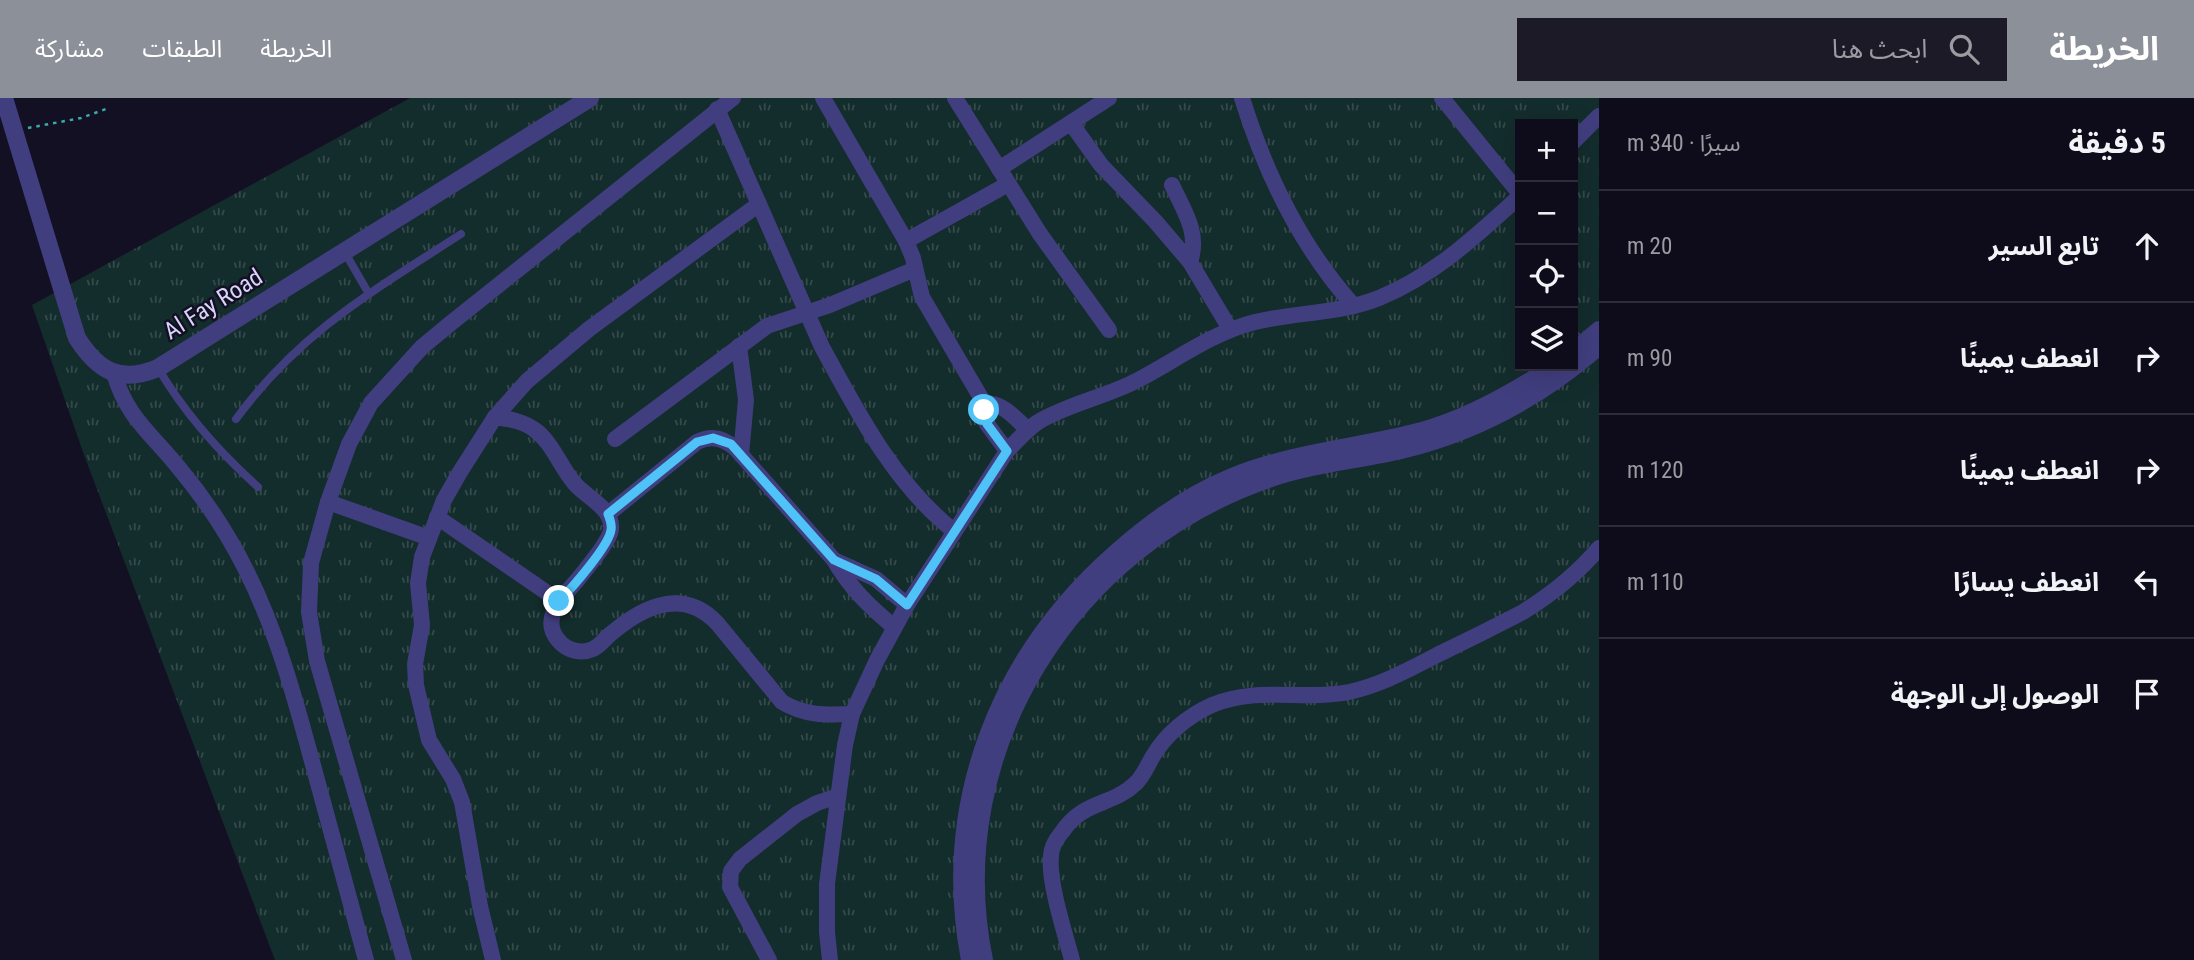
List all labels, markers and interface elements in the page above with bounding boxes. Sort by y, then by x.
search box [1517,18,2007,81]
text: الخريطة [2049,29,2159,68]
icon: search [1945,30,1983,68]
text: ابحث هنا [1832,34,1927,64]
text: مشاركة [35,35,104,63]
text: الطبقات [142,35,222,63]
text: الخريطة [260,35,332,63]
map controls [1515,119,1578,371]
button: + [1515,119,1578,182]
text: 5 دقيقة [2068,125,2166,160]
text: سيرًا · 340 m [1627,130,1740,157]
button: − [1515,182,1578,245]
icon: ahead [2128,227,2166,265]
text: تابع السير [1989,231,2099,261]
text: 20 m [1627,233,1672,260]
button: locate [1515,245,1578,308]
street label: Al Fay Road [159,263,267,345]
button: layers [1515,308,1578,371]
icon: right [2128,339,2166,377]
text: انعطف يمينًا [1960,343,2099,373]
text: 90 m [1627,345,1672,372]
route start [968,394,999,425]
icon: right [2128,451,2166,489]
text: انعطف يمينًا [1960,455,2099,485]
text: 120 m [1627,457,1684,484]
icon: left [2128,563,2166,601]
text: انعطف يسارًا [1953,567,2099,597]
text: 110 m [1627,569,1684,596]
route end [543,585,574,616]
icon: arrive [2128,675,2166,713]
text: الوصول إلى الوجهة [1891,679,2099,709]

